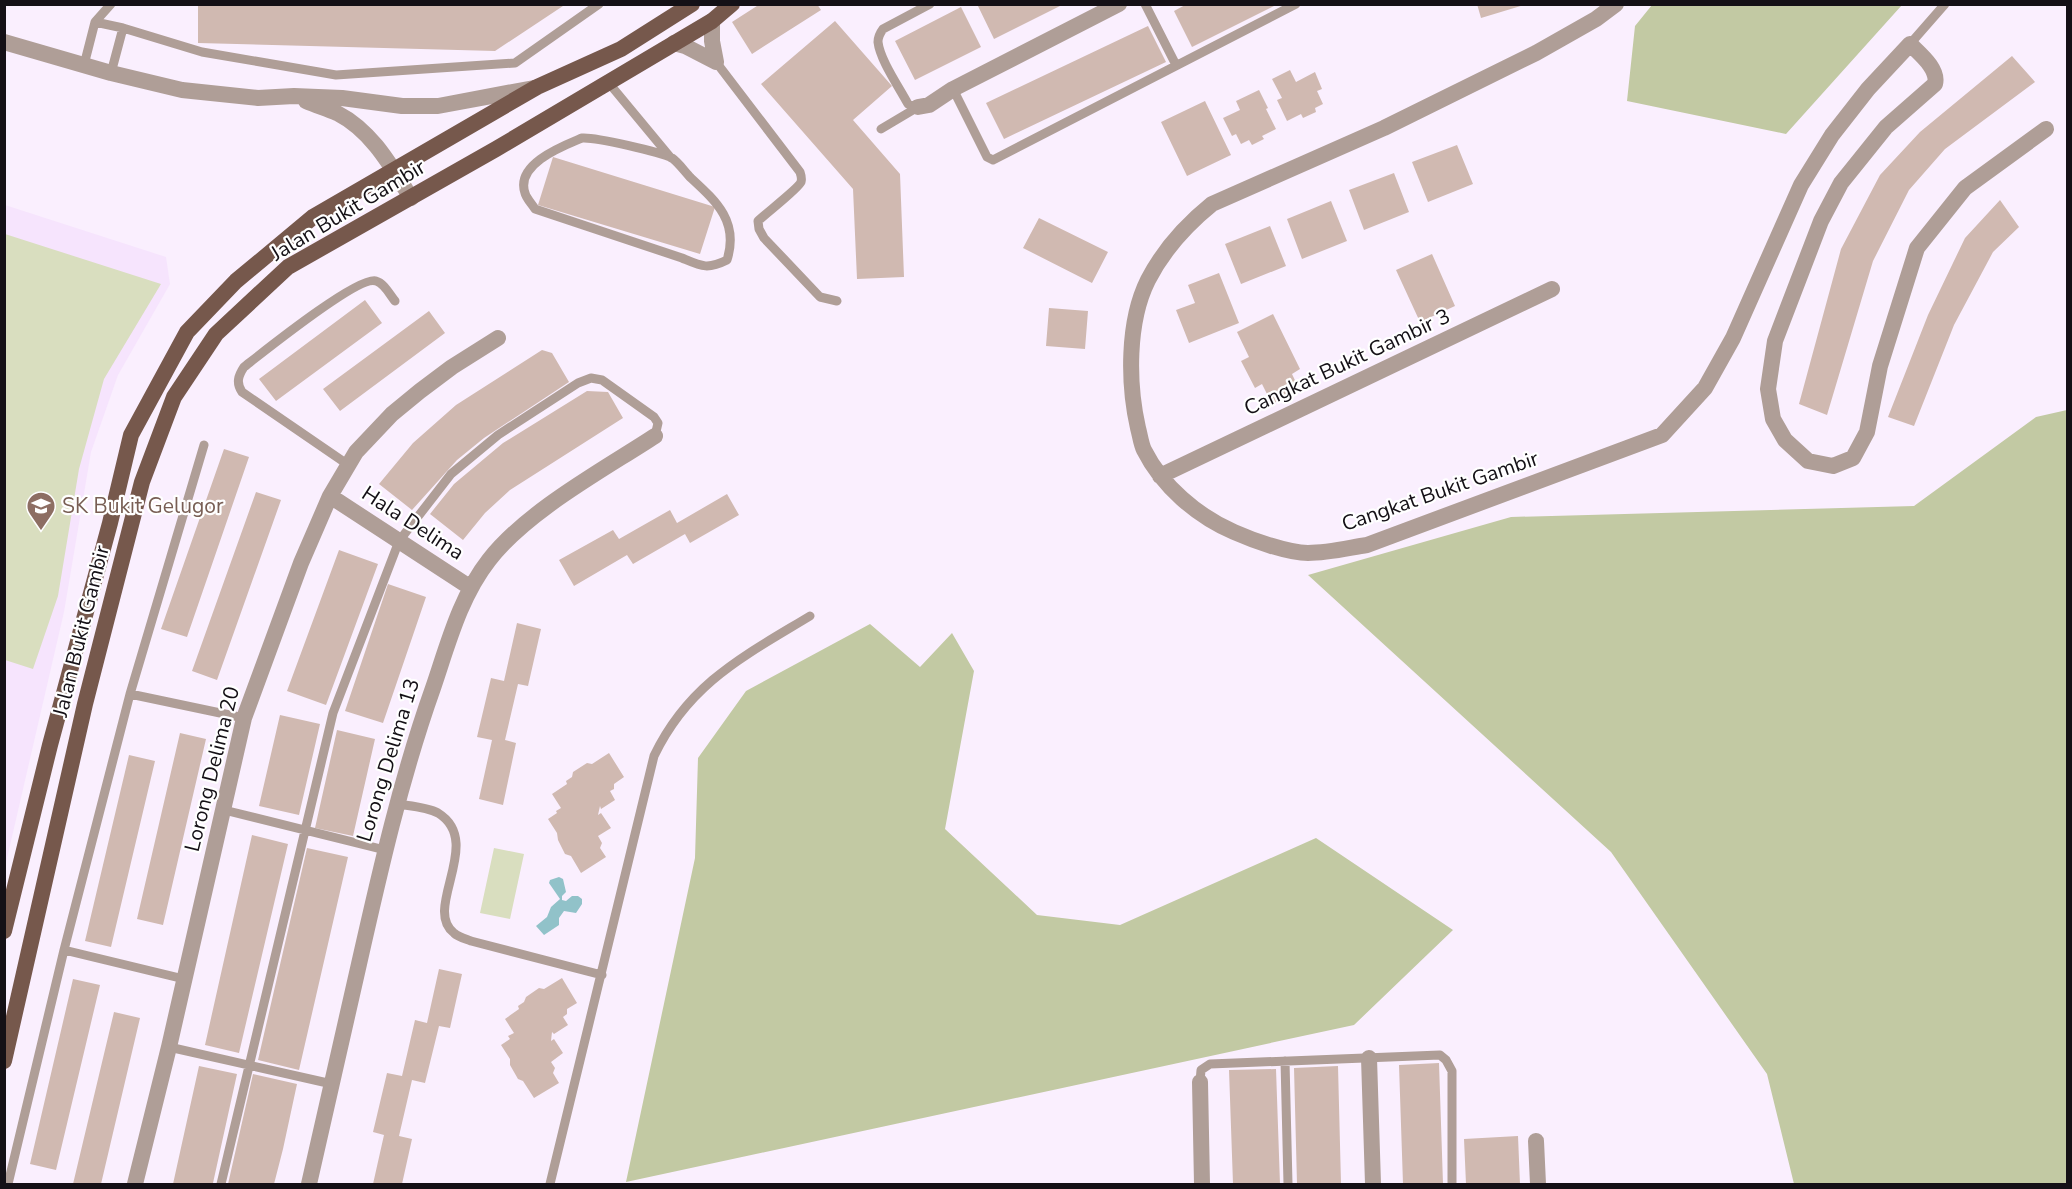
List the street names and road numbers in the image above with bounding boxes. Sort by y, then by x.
street label: Jalan Bukit Gambir [265,153,431,268]
street label: Cangkat Bukit Gambir 3 [1239,302,1455,422]
street label: Cangkat Bukit Gambir [1338,444,1543,538]
street label: Hala Delima [356,479,470,567]
street label: Jalan Bukit Gambir [46,542,116,721]
street label: Lorong Delima 13 [350,675,426,845]
street label: Lorong Delima 20 [178,684,246,854]

